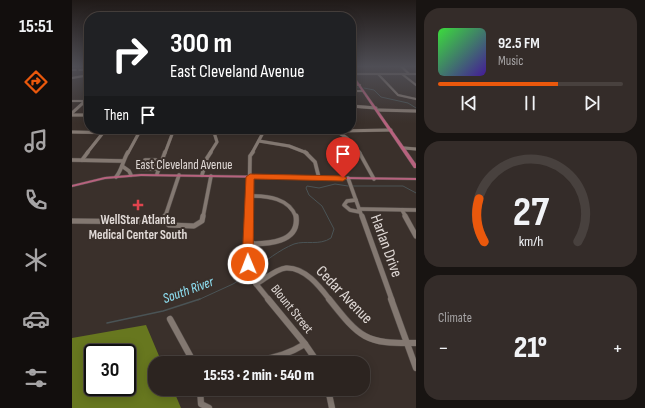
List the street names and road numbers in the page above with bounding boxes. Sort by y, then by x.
street label: East Cleveland Avenue [135,157,233,173]
street label: Harlan Drive [366,212,406,280]
street label: Cedar Avenue [312,262,376,328]
street label: Blount Street [267,281,317,337]

